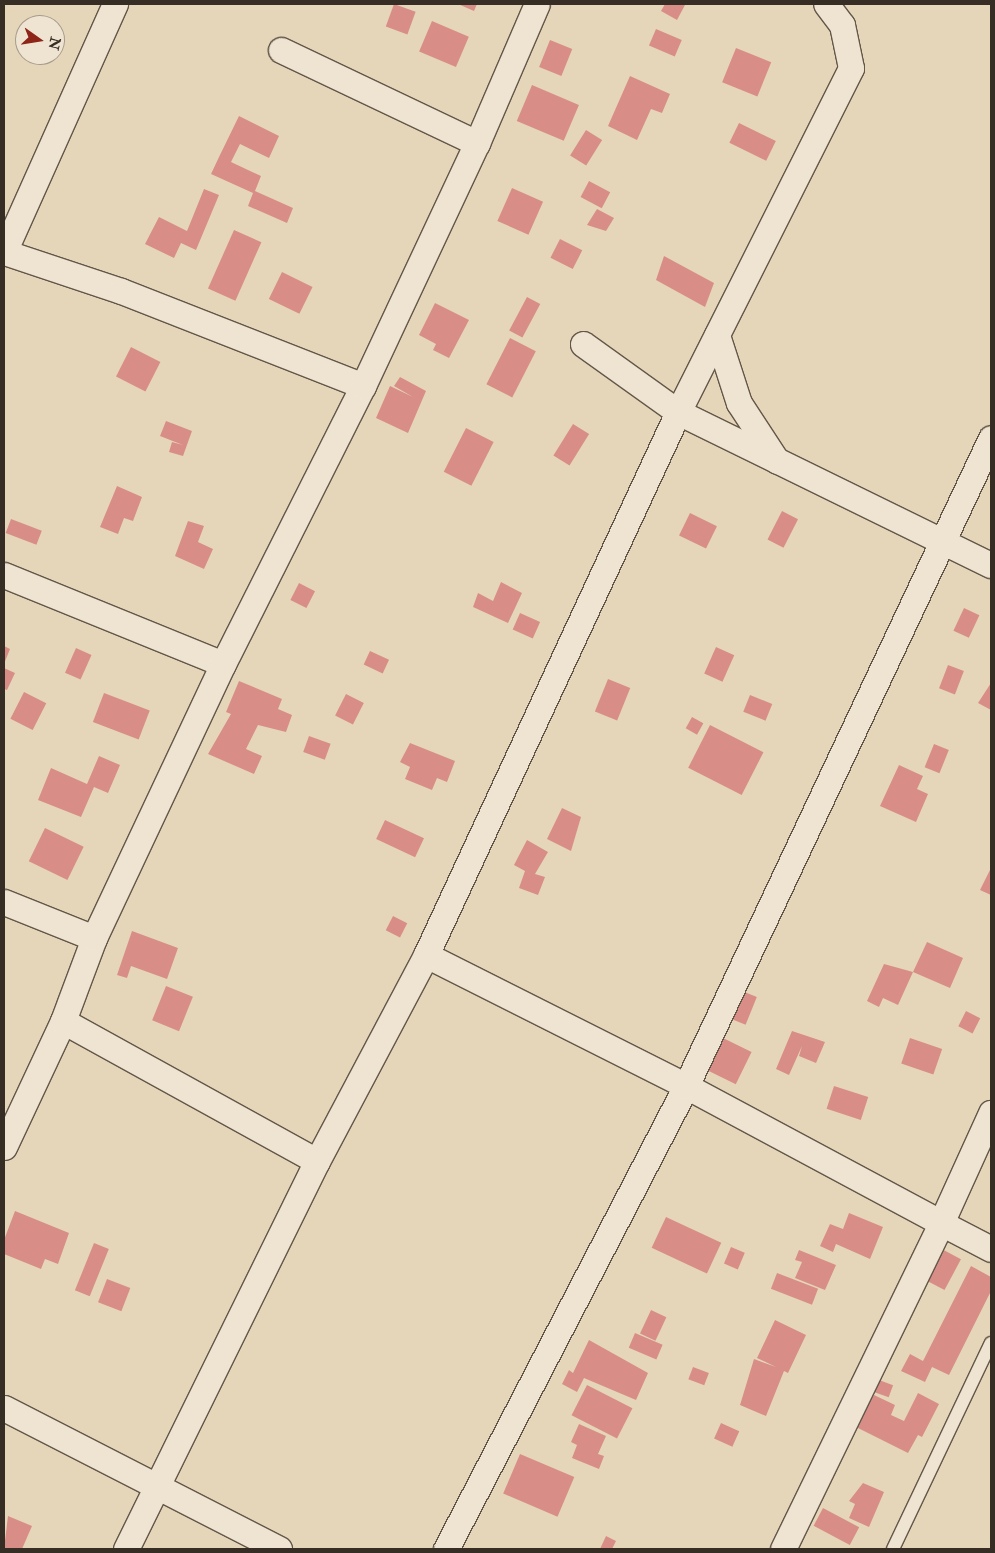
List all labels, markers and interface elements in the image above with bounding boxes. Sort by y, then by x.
north arrow [15,15,65,65]
text: N [44,35,64,51]

